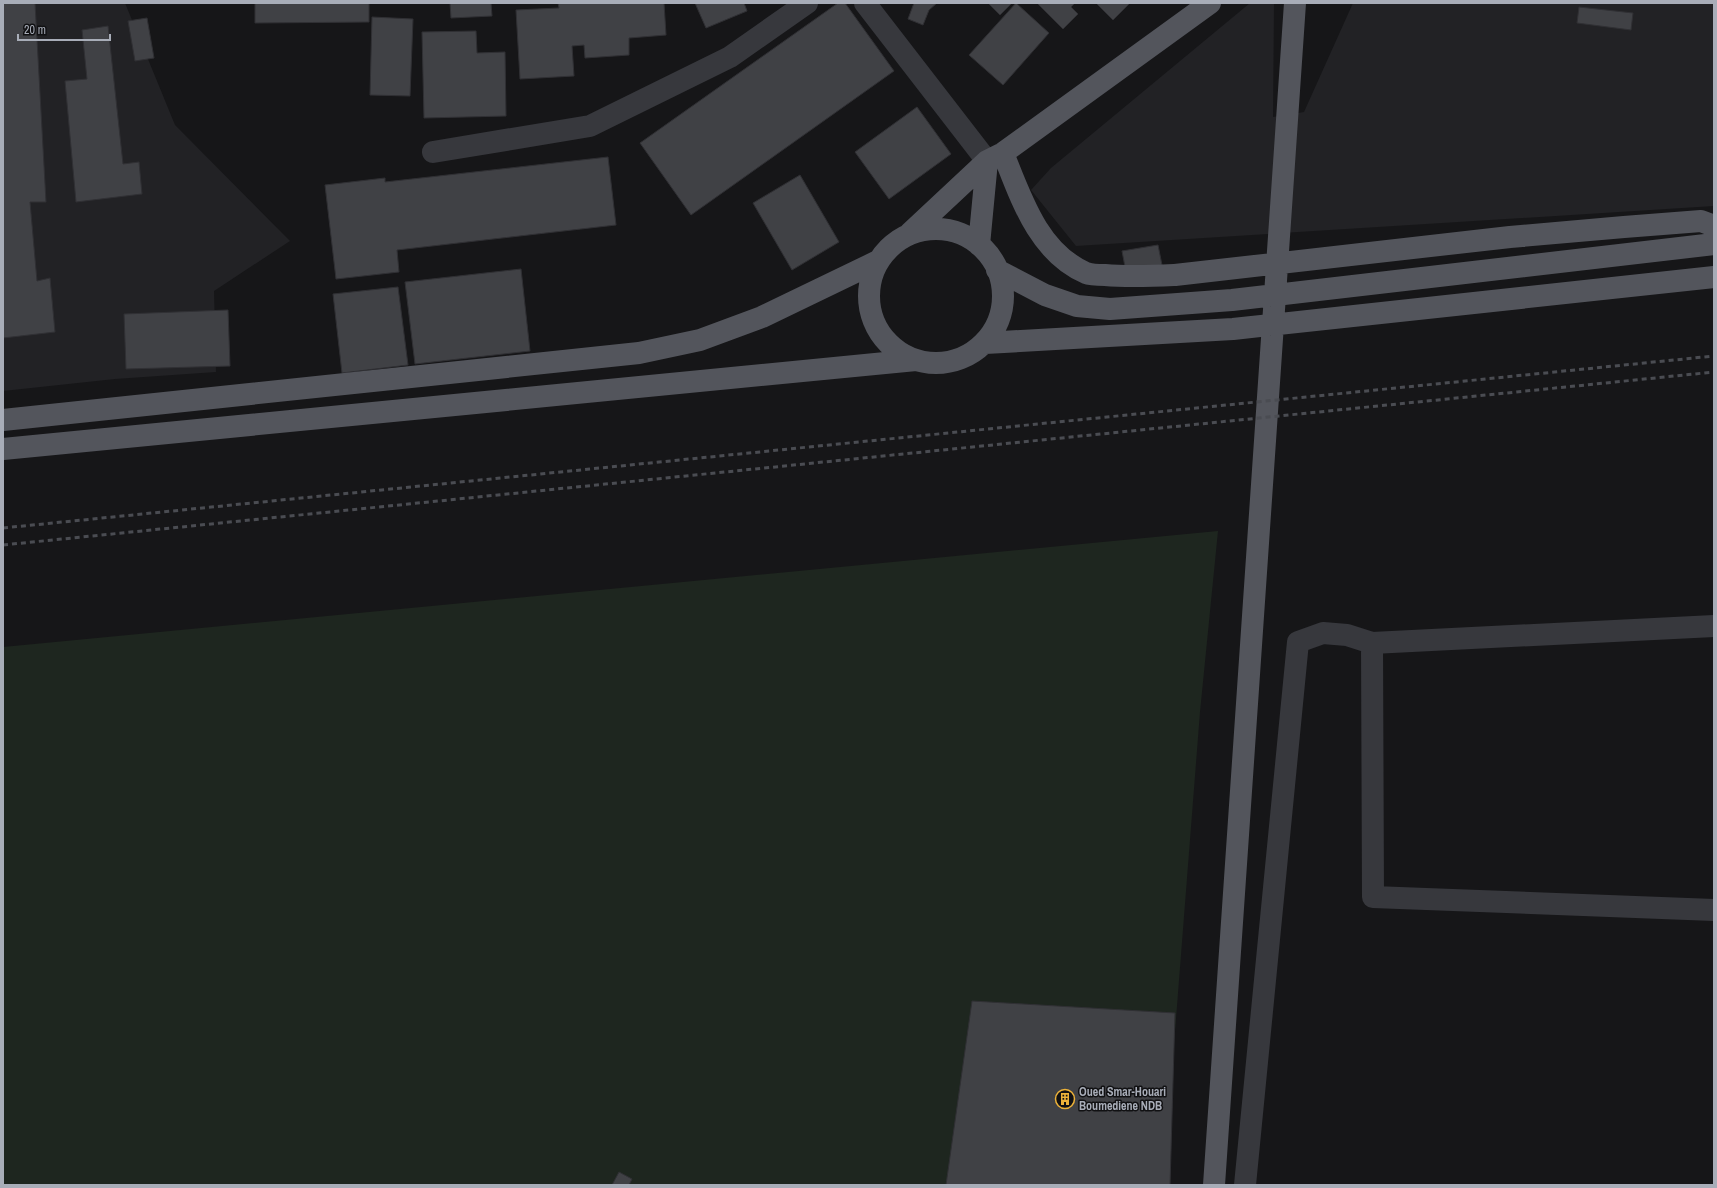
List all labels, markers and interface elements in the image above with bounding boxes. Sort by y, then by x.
scale bar [18,16,110,42]
text: 20 m [24,22,46,38]
place label: Oued Smar-Houari Boumediene NDB [1079,1084,1166,1114]
building icon: Oued Smar-Houari Boumediene NDB [1054,1088,1076,1110]

